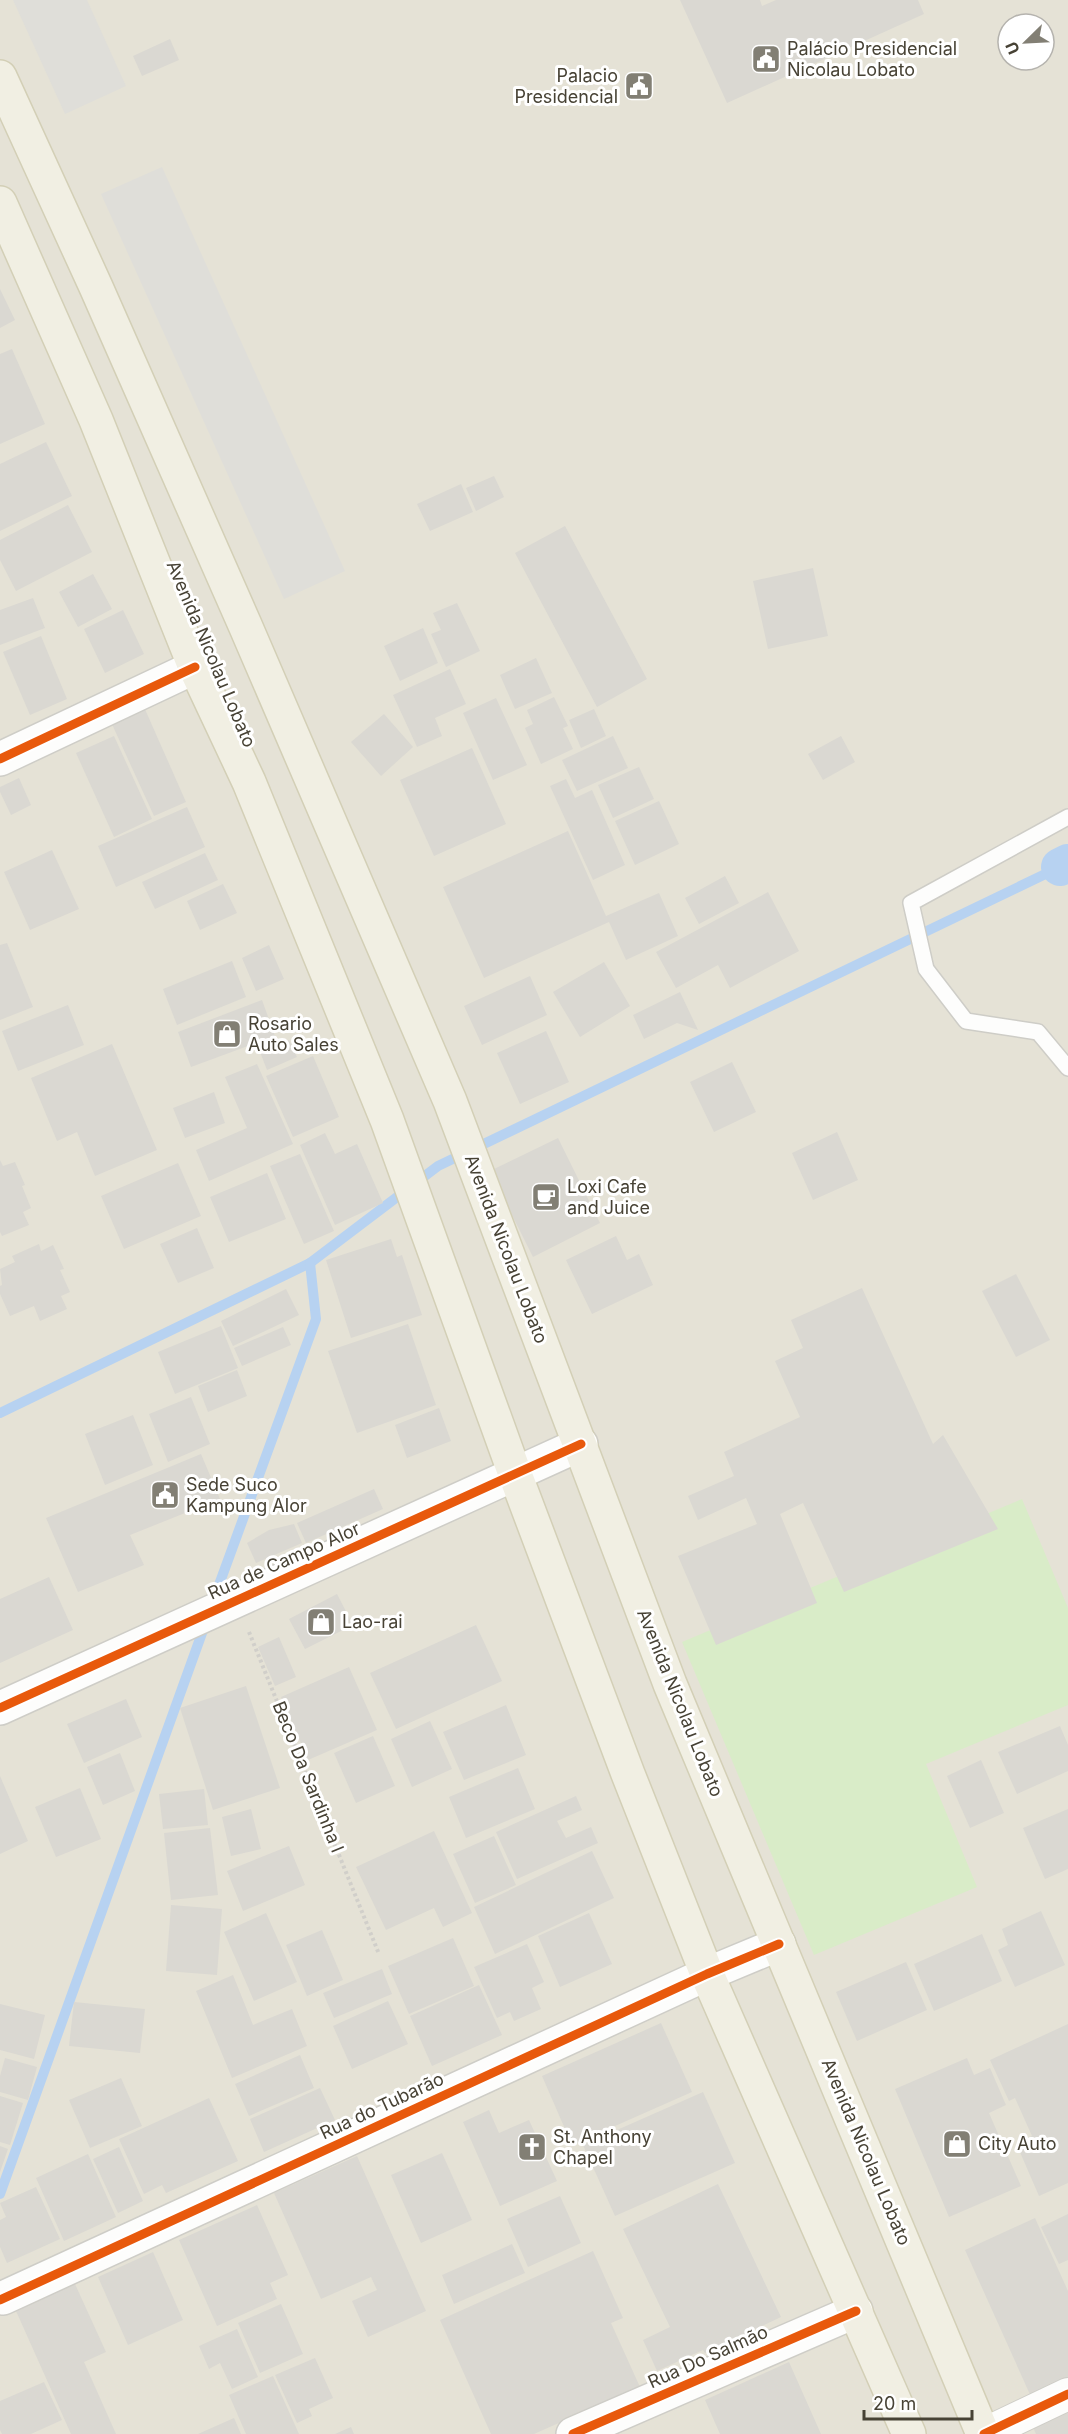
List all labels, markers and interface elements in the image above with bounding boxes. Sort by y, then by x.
north arrow [996,12,1056,72]
place label: Palácio Presidencial Nicolau Lobato [787,38,957,80]
text: U [1001,39,1024,58]
public building icon: Palácio Presidencial Nicolau Lobato [750,43,782,75]
place label: Palacio Presidencial [514,65,618,107]
public building icon: Palacio Presidencial [623,70,655,102]
street label: Avenida Nicolau Lobato [163,557,260,750]
place label: Rosario Auto Sales [248,1013,339,1055]
shop icon: Rosario Auto Sales [211,1018,243,1050]
street label: Avenida Nicolau Lobato [461,1151,552,1346]
place label: Loxi Cafe and Juice [567,1176,650,1218]
cafe icon: Loxi Cafe and Juice [530,1181,562,1213]
place label: Sede Suco Kampung Alor [186,1474,307,1516]
public building icon: Sede Suco Kampung Alor [149,1479,181,1511]
street label: Rua de Campo Alor [205,1517,363,1604]
shop icon: Lao-rai [305,1606,337,1638]
street label: Avenida Nicolau Lobato [633,1606,728,1800]
place label: Lao-rai [342,1611,403,1632]
street label: Beco Da Sardinha I [269,1698,348,1856]
street label: Avenida Nicolau Lobato [818,2055,915,2248]
street label: Rua do Tubarão [317,2068,447,2143]
place label: St. Anthony Chapel [553,2126,652,2168]
shop icon: City Auto [941,2128,973,2160]
church icon: St. Anthony Chapel [516,2131,548,2163]
place label: City Auto [978,2133,1057,2154]
street label: Rua Do Salmão [645,2321,771,2392]
scale bar [864,2383,972,2421]
text: 20 m [873,2393,916,2414]

